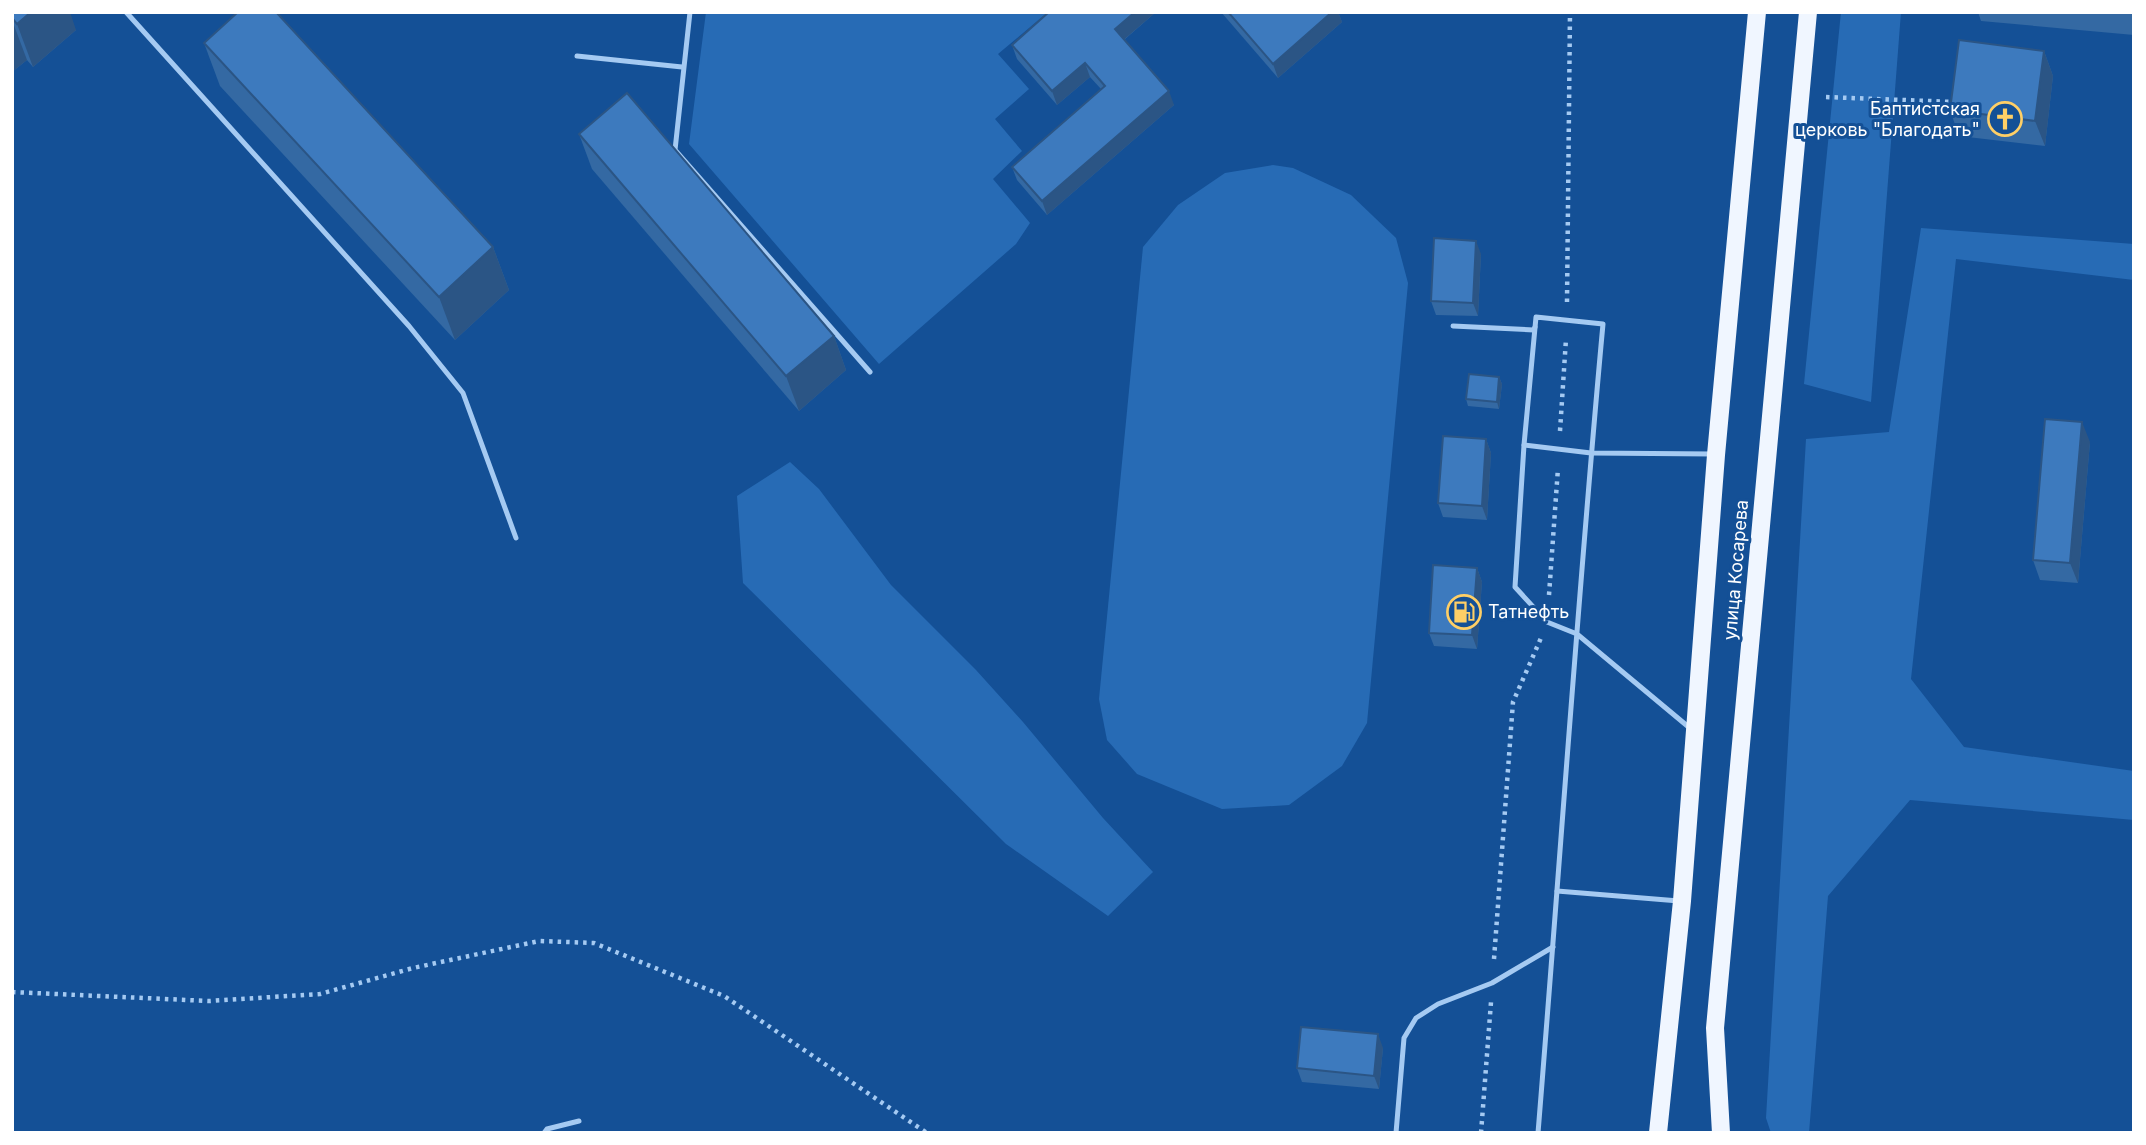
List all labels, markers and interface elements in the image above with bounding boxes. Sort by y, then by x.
place label: Баптистская церковь "Благодать" [1795,98,1980,140]
church icon: Баптистская церковь "Благодать" [1986,100,2024,138]
street label: улица Косарева [1719,499,1752,641]
fuel station icon: Татнефть [1445,593,1483,631]
place label: Татнефть [1488,601,1569,622]

